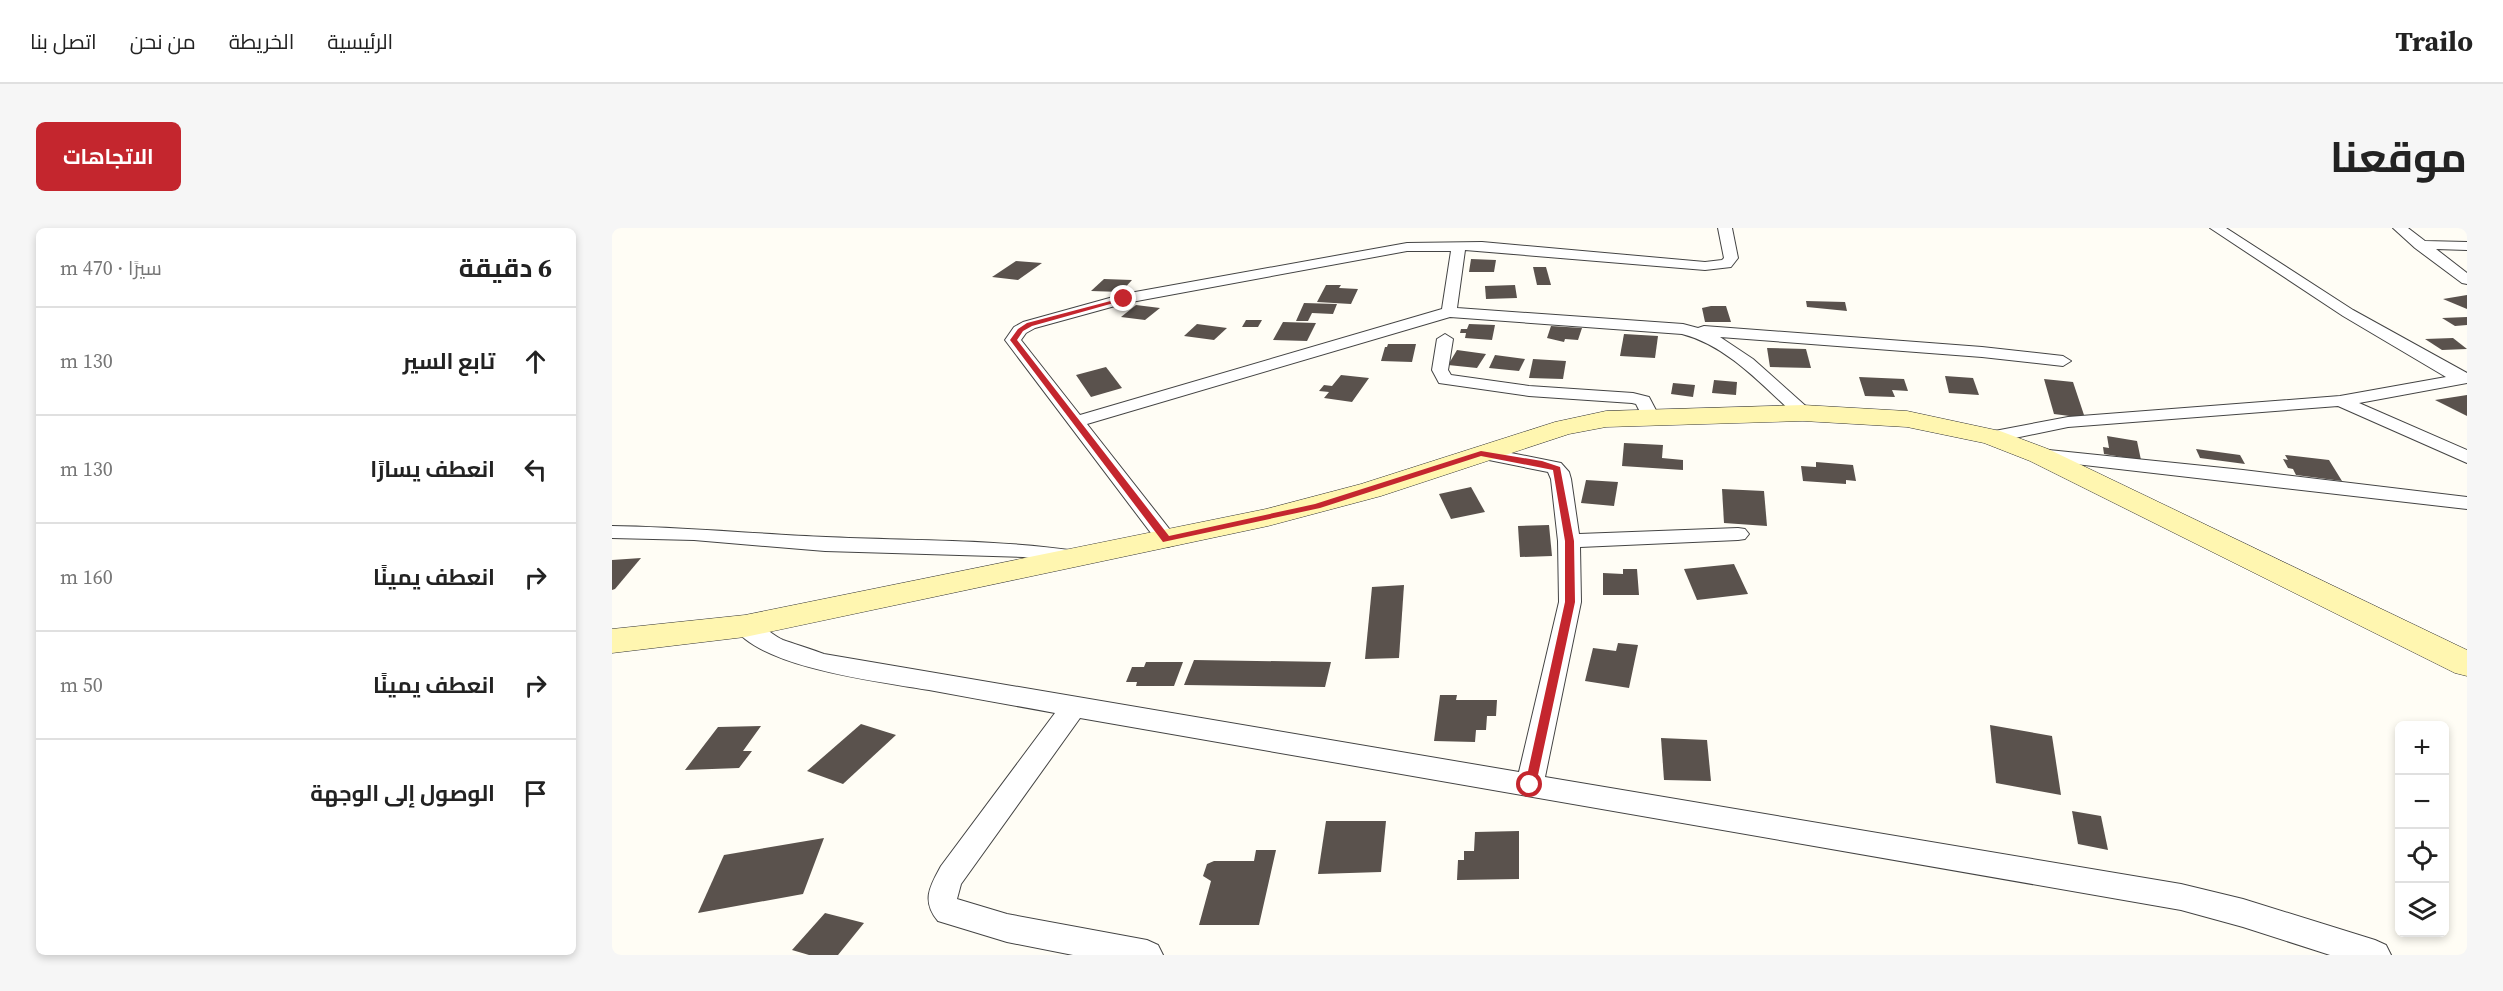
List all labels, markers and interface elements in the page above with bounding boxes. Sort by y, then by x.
text: Trailo [2395,22,2473,60]
text: اتصل بنا [30,27,97,56]
text: من نحن [130,27,196,56]
text: الخريطة [229,27,294,56]
text: الرئيسية [327,27,393,56]
button: الاتجاهات [36,122,181,191]
text: موقعنا [2330,128,2467,186]
text: 6 دقيقة [459,250,552,286]
text: سيرًا · 470 m [60,254,162,282]
route end [1110,285,1136,311]
icon: ahead [519,345,552,378]
text: تابع السير [403,346,495,376]
text: 130 m [60,347,113,375]
icon: left [519,453,552,486]
text: انعطف يسارًا [370,454,495,484]
text: 130 m [60,455,113,483]
icon: right [519,561,552,594]
text: انعطف يمينًا [373,562,495,592]
text: 160 m [60,563,113,591]
icon: right [519,669,552,702]
text: انعطف يمينًا [373,670,495,700]
text: 50 m [60,671,103,699]
map controls [2395,721,2449,937]
button: + [2395,721,2449,775]
route start [1516,771,1542,797]
button: − [2395,775,2449,829]
icon: arrive [519,777,552,810]
text: الوصول إلى الوجهة [310,778,495,808]
button: locate [2395,829,2449,883]
button: layers [2395,883,2449,937]

